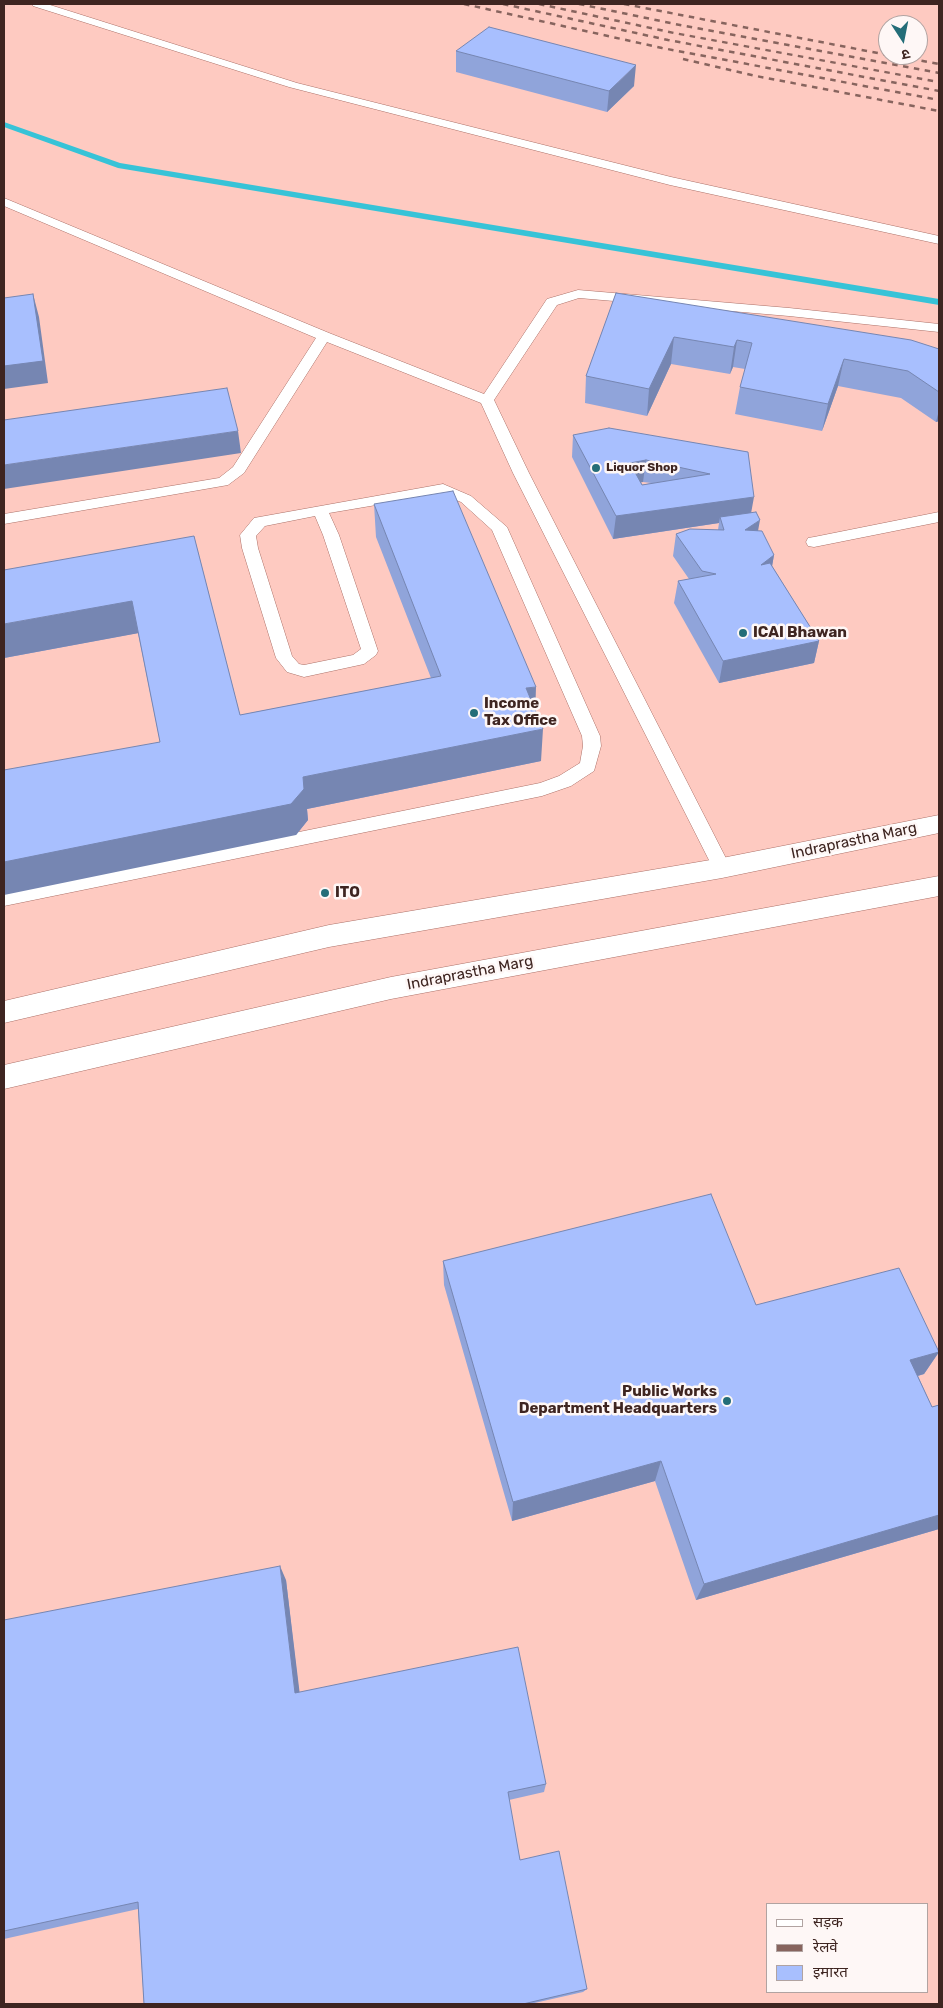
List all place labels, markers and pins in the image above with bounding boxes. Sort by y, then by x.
place label: Liquor Shop [606,461,678,475]
marker: Liquor Shop [590,462,602,474]
place label: ICAI Bhawan [753,624,847,642]
marker: ICAI Bhawan [737,627,749,639]
place label: Income Tax Office [484,695,557,730]
marker: Income Tax Office [468,707,480,719]
place label: ITO [335,884,360,902]
marker: ITO [319,887,331,899]
place label: Public Works Department Headquarters [519,1383,717,1418]
marker: Public Works Department Headquarters [721,1395,733,1407]

